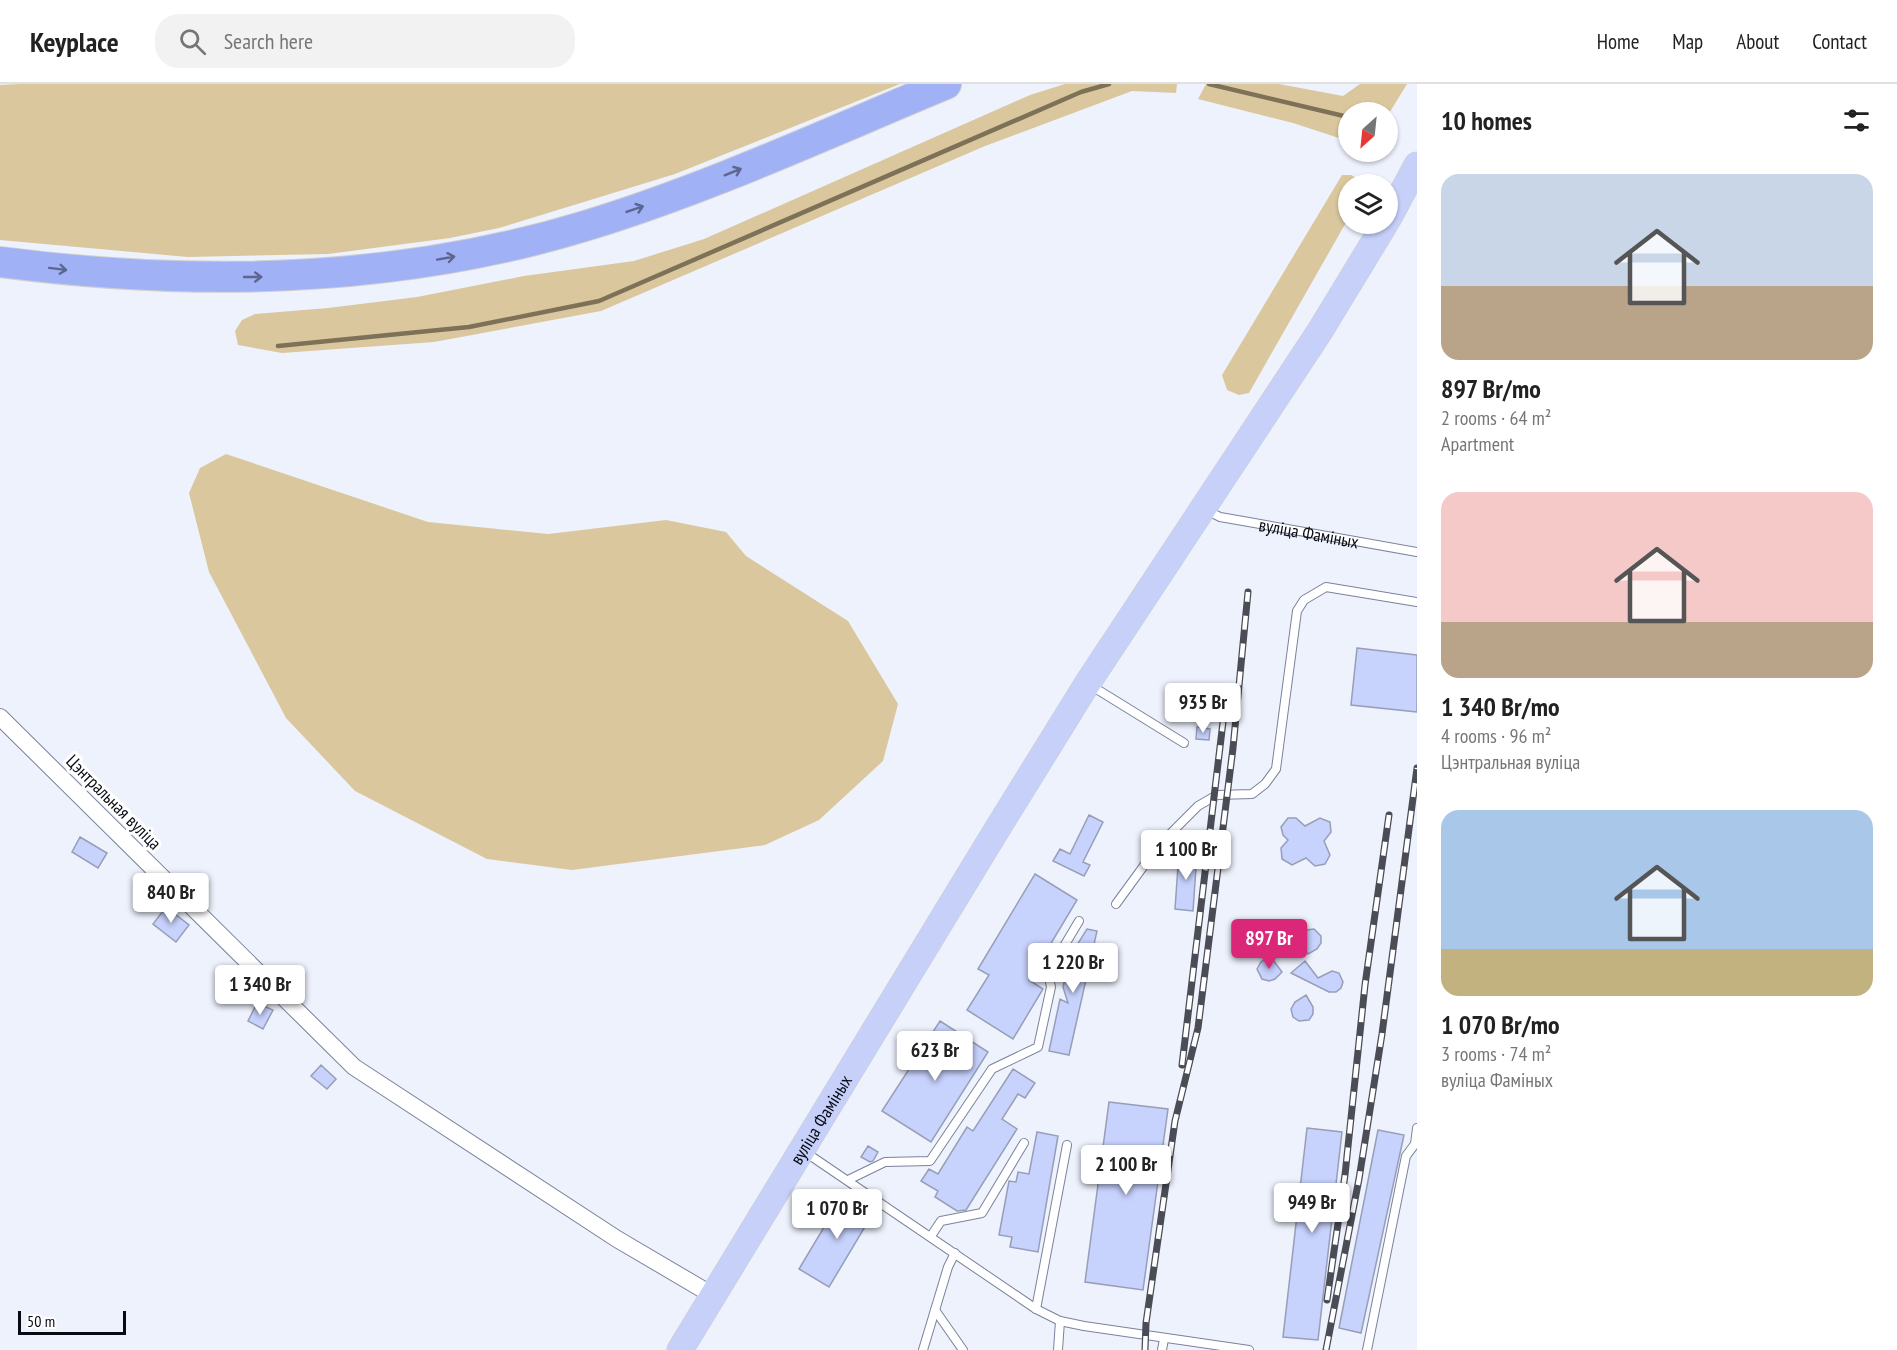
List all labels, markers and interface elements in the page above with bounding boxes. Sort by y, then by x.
search box [155,14,575,68]
text: Keyplace [30,23,119,60]
icon: search [176,25,209,58]
text: Search here [224,27,313,55]
text: Home [1597,28,1639,55]
text: Map [1672,28,1703,55]
text: About [1736,28,1779,55]
text: Contact [1812,28,1867,55]
north arrow [1338,102,1398,162]
map controls [1338,102,1398,234]
text: 10 homes [1441,104,1532,137]
icon: filters [1840,104,1873,137]
one-way arrow [723,166,741,177]
button: layers [1338,174,1398,234]
one-way arrow [625,203,644,214]
icon: home [1603,213,1711,321]
one-way arrow [436,252,456,263]
one-way arrow [48,264,67,275]
one-way arrow [242,271,262,283]
text: 897 Br/mo [1441,372,1541,405]
text: 2 rooms · 64 m² [1441,405,1551,431]
text: Apartment [1441,431,1514,457]
street label: вуліца Фаміных [1257,513,1361,553]
icon: home [1603,531,1711,639]
pin: 935 Br [1154,683,1252,734]
text: 935 Br [1179,689,1227,715]
text: 1 340 Br/mo [1441,690,1560,723]
text: 4 rooms · 96 m² [1441,723,1551,749]
text: Цэнтральная вуліца [1441,749,1580,775]
street label: Цэнтральная вуліца [62,750,166,854]
pin: 1 100 Br [1124,830,1248,881]
text: 1 100 Br [1155,836,1217,862]
icon: home [1603,849,1711,957]
pin: 840 Br [122,873,220,924]
text: 840 Br [147,879,195,905]
pin: 897 Br [1220,919,1318,970]
text: 897 Br [1245,925,1293,951]
pin: 1 220 Br [1011,943,1135,994]
text: 1 220 Br [1042,949,1104,975]
pin: 1 340 Br [198,965,322,1016]
text: 1 340 Br [229,971,291,997]
text: 1 070 Br/mo [1441,1008,1560,1041]
pin: 623 Br [886,1031,984,1082]
text: 623 Br [911,1037,959,1063]
text: 3 rooms · 74 m² [1441,1041,1551,1067]
text: вуліца Фаміных [1441,1067,1553,1093]
street label: вуліца Фаміных [784,1070,857,1168]
pin: 2 100 Br [1064,1145,1188,1196]
text: 2 100 Br [1095,1151,1157,1177]
pin: 949 Br [1263,1183,1361,1234]
pin: 1 070 Br [775,1189,899,1240]
text: 949 Br [1288,1189,1336,1215]
text: 1 070 Br [806,1195,868,1221]
scale bar [18,1308,126,1336]
text: 50 m [27,1311,55,1331]

